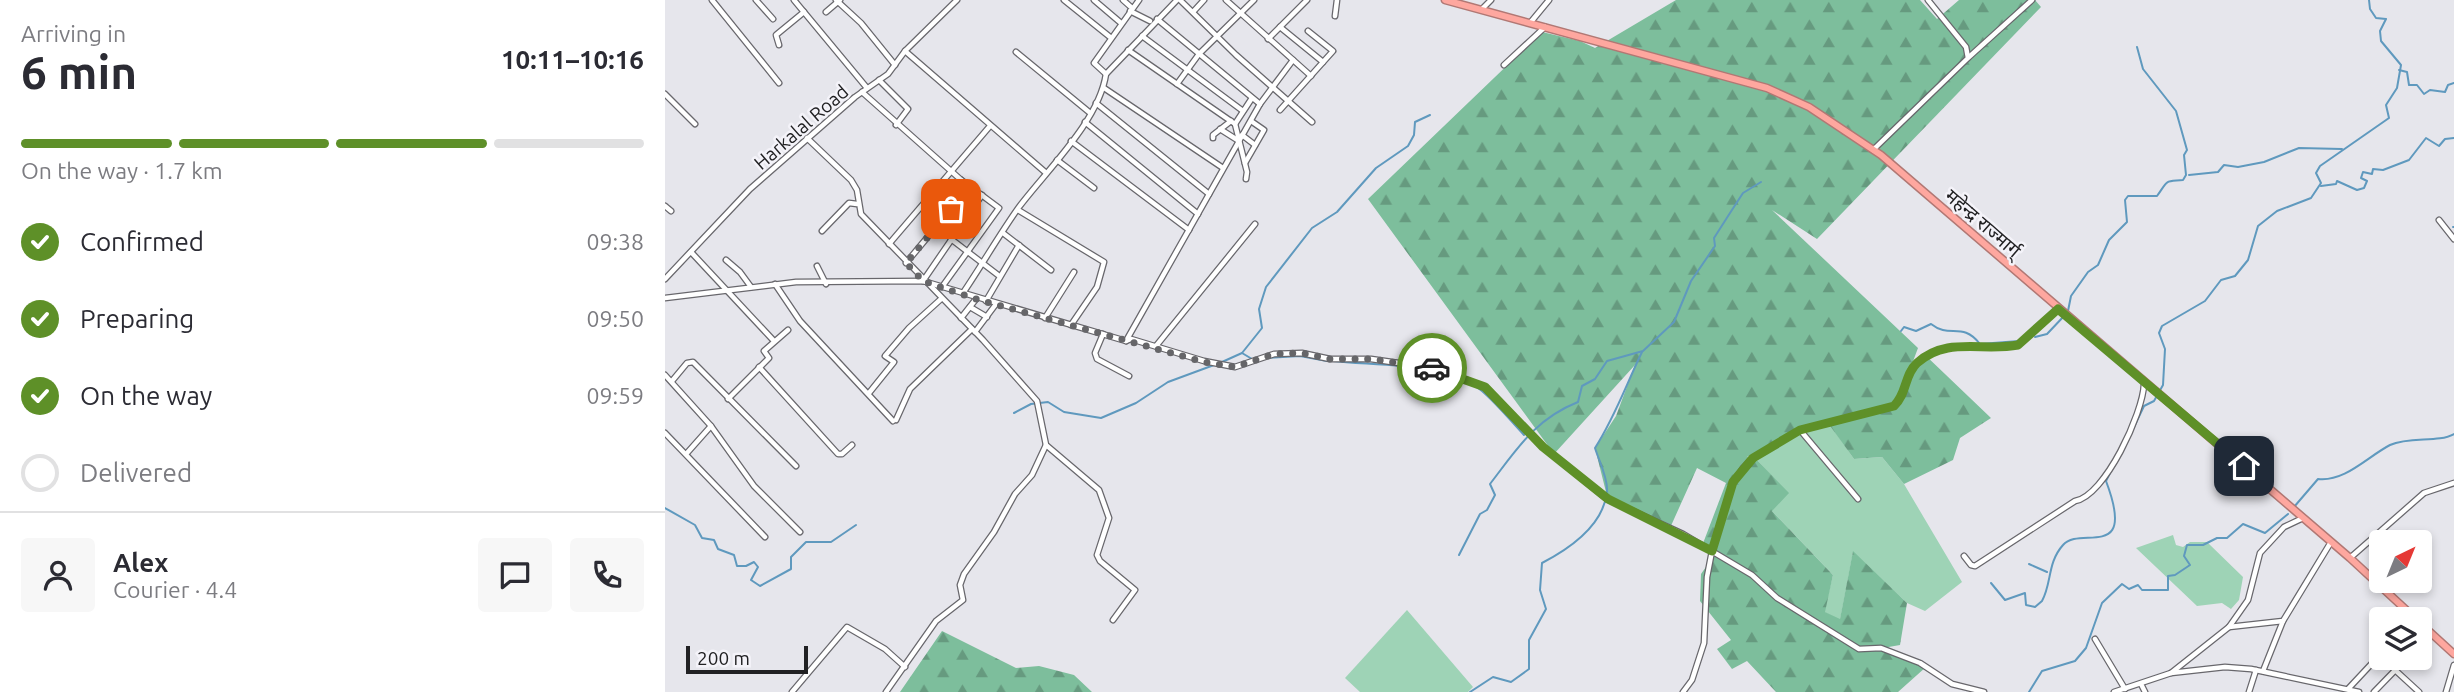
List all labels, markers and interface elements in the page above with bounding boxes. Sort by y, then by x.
text: Arriving in [21,21,126,46]
text: 10:11–10:16 [501,45,644,74]
text: 6 min [21,46,137,98]
street label: Harkalal Road [749,80,853,174]
text: On the way · 1.7 km [21,158,223,183]
pin [921,179,981,239]
street label: महेन्द्र राज्मार्ग् [1940,184,2027,264]
icon: bag [932,190,970,228]
icon: check [21,223,59,261]
text: Confirmed [80,227,204,256]
text: 09:38 [586,229,644,254]
icon: check [21,300,59,338]
text: Preparing [80,304,194,333]
text: 09:50 [586,306,644,331]
courier [1397,333,1467,403]
icon: car [1413,349,1451,387]
icon: check [21,377,59,415]
text: On the way [80,381,212,410]
text: 09:59 [586,383,644,408]
pin [2214,436,2274,496]
icon: home [2225,447,2263,485]
text: Delivered [80,458,192,487]
north arrow [2369,530,2433,593]
map controls [2369,530,2432,670]
button: person [21,538,95,612]
button: chat [478,538,552,612]
button: phone [570,538,644,612]
text: Alex [113,548,168,577]
text: Courier · 4.4 [113,577,237,602]
button: layers [2369,607,2432,670]
scale bar [686,643,809,675]
text: 200 m [697,647,750,669]

